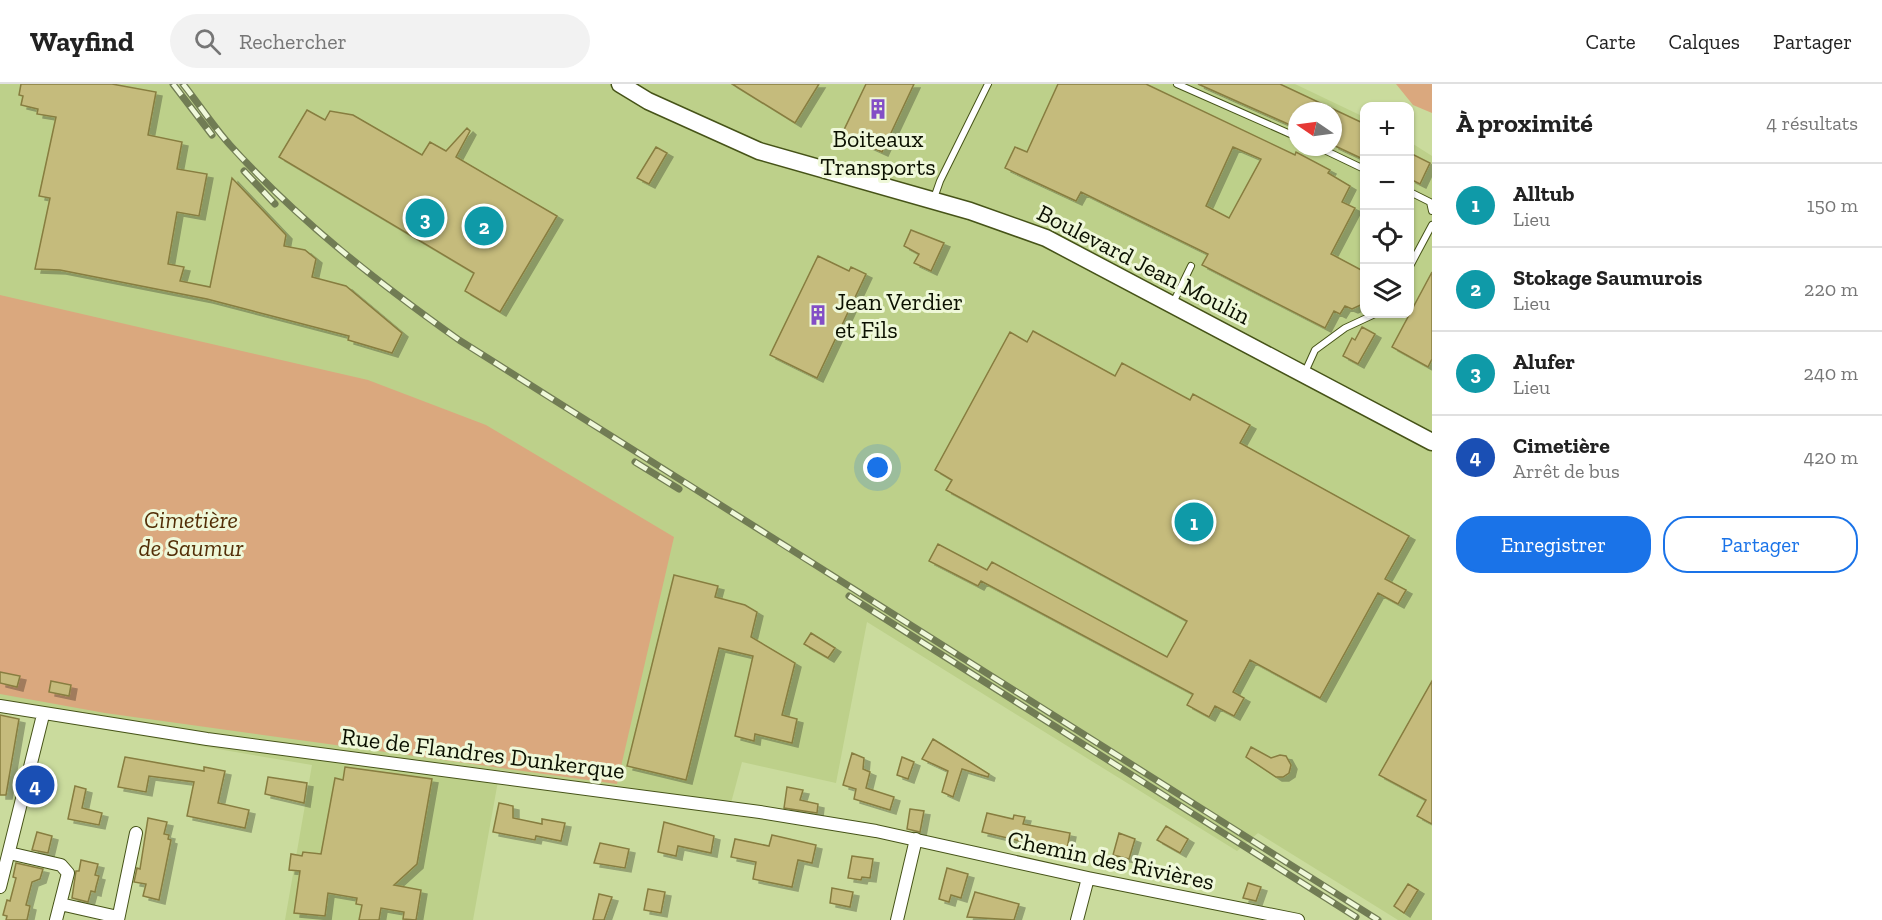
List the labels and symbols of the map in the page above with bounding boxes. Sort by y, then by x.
building icon: Boiteaux Transports [866,97,890,121]
north arrow [1288,102,1342,156]
place label: Boiteaux Transports [820,124,936,181]
pin: 3 [406,196,444,240]
street label: Boulevard Jean Moulin [1033,198,1256,330]
pin: 2 [464,204,504,248]
place label: Jean Verdier et Fils [835,287,963,344]
building icon: Jean Verdier et Fils [806,303,830,327]
your location [863,453,892,482]
pin: 1 [1174,500,1214,544]
park label: Cimetière de Saumur [139,505,244,562]
street label: Rue de Flandres Dunkerque [339,721,627,785]
pin: 4 [15,762,54,808]
street label: Chemin des Rivières [1005,824,1217,896]

